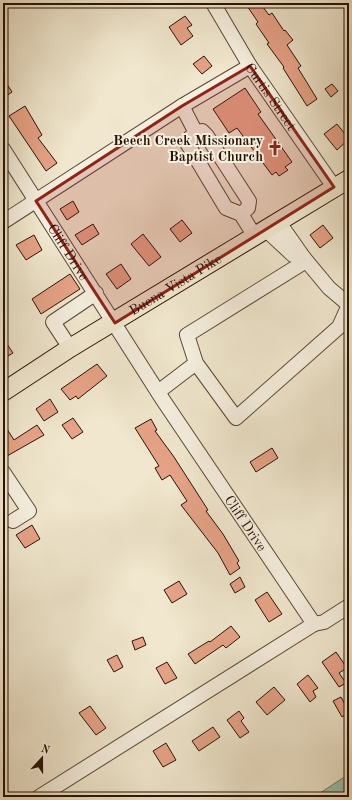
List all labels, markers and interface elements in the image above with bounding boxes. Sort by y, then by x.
street label: Curtis Street [242,61,298,133]
place label: Beech Creek Missionary Baptist Church [113,134,263,164]
church icon: Beech Creek Missionary Baptist Church [266,139,284,157]
street label: Cliff Drive [45,222,91,283]
street label: Buena Vista Pike [127,252,224,318]
street label: Cliff Drive [221,493,269,554]
north arrow [22,738,62,778]
text: N [39,743,51,757]

